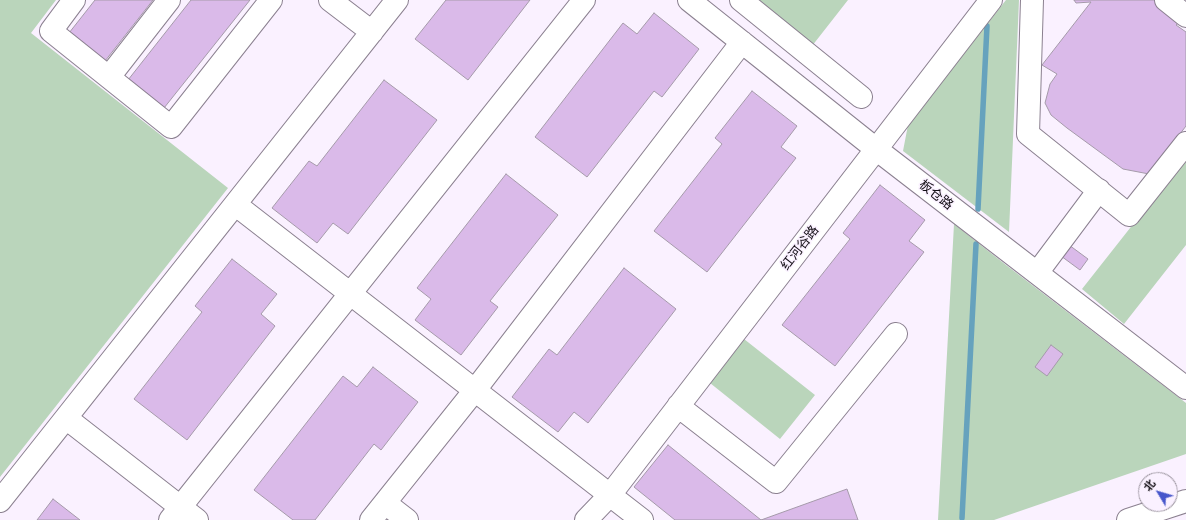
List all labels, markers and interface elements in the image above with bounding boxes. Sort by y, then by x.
street label: 板仓路 [916,177,956,213]
street label: 红河谷路 [778,223,822,273]
north arrow [1138,472,1178,512]
text: 北 [1140,477,1158,494]

